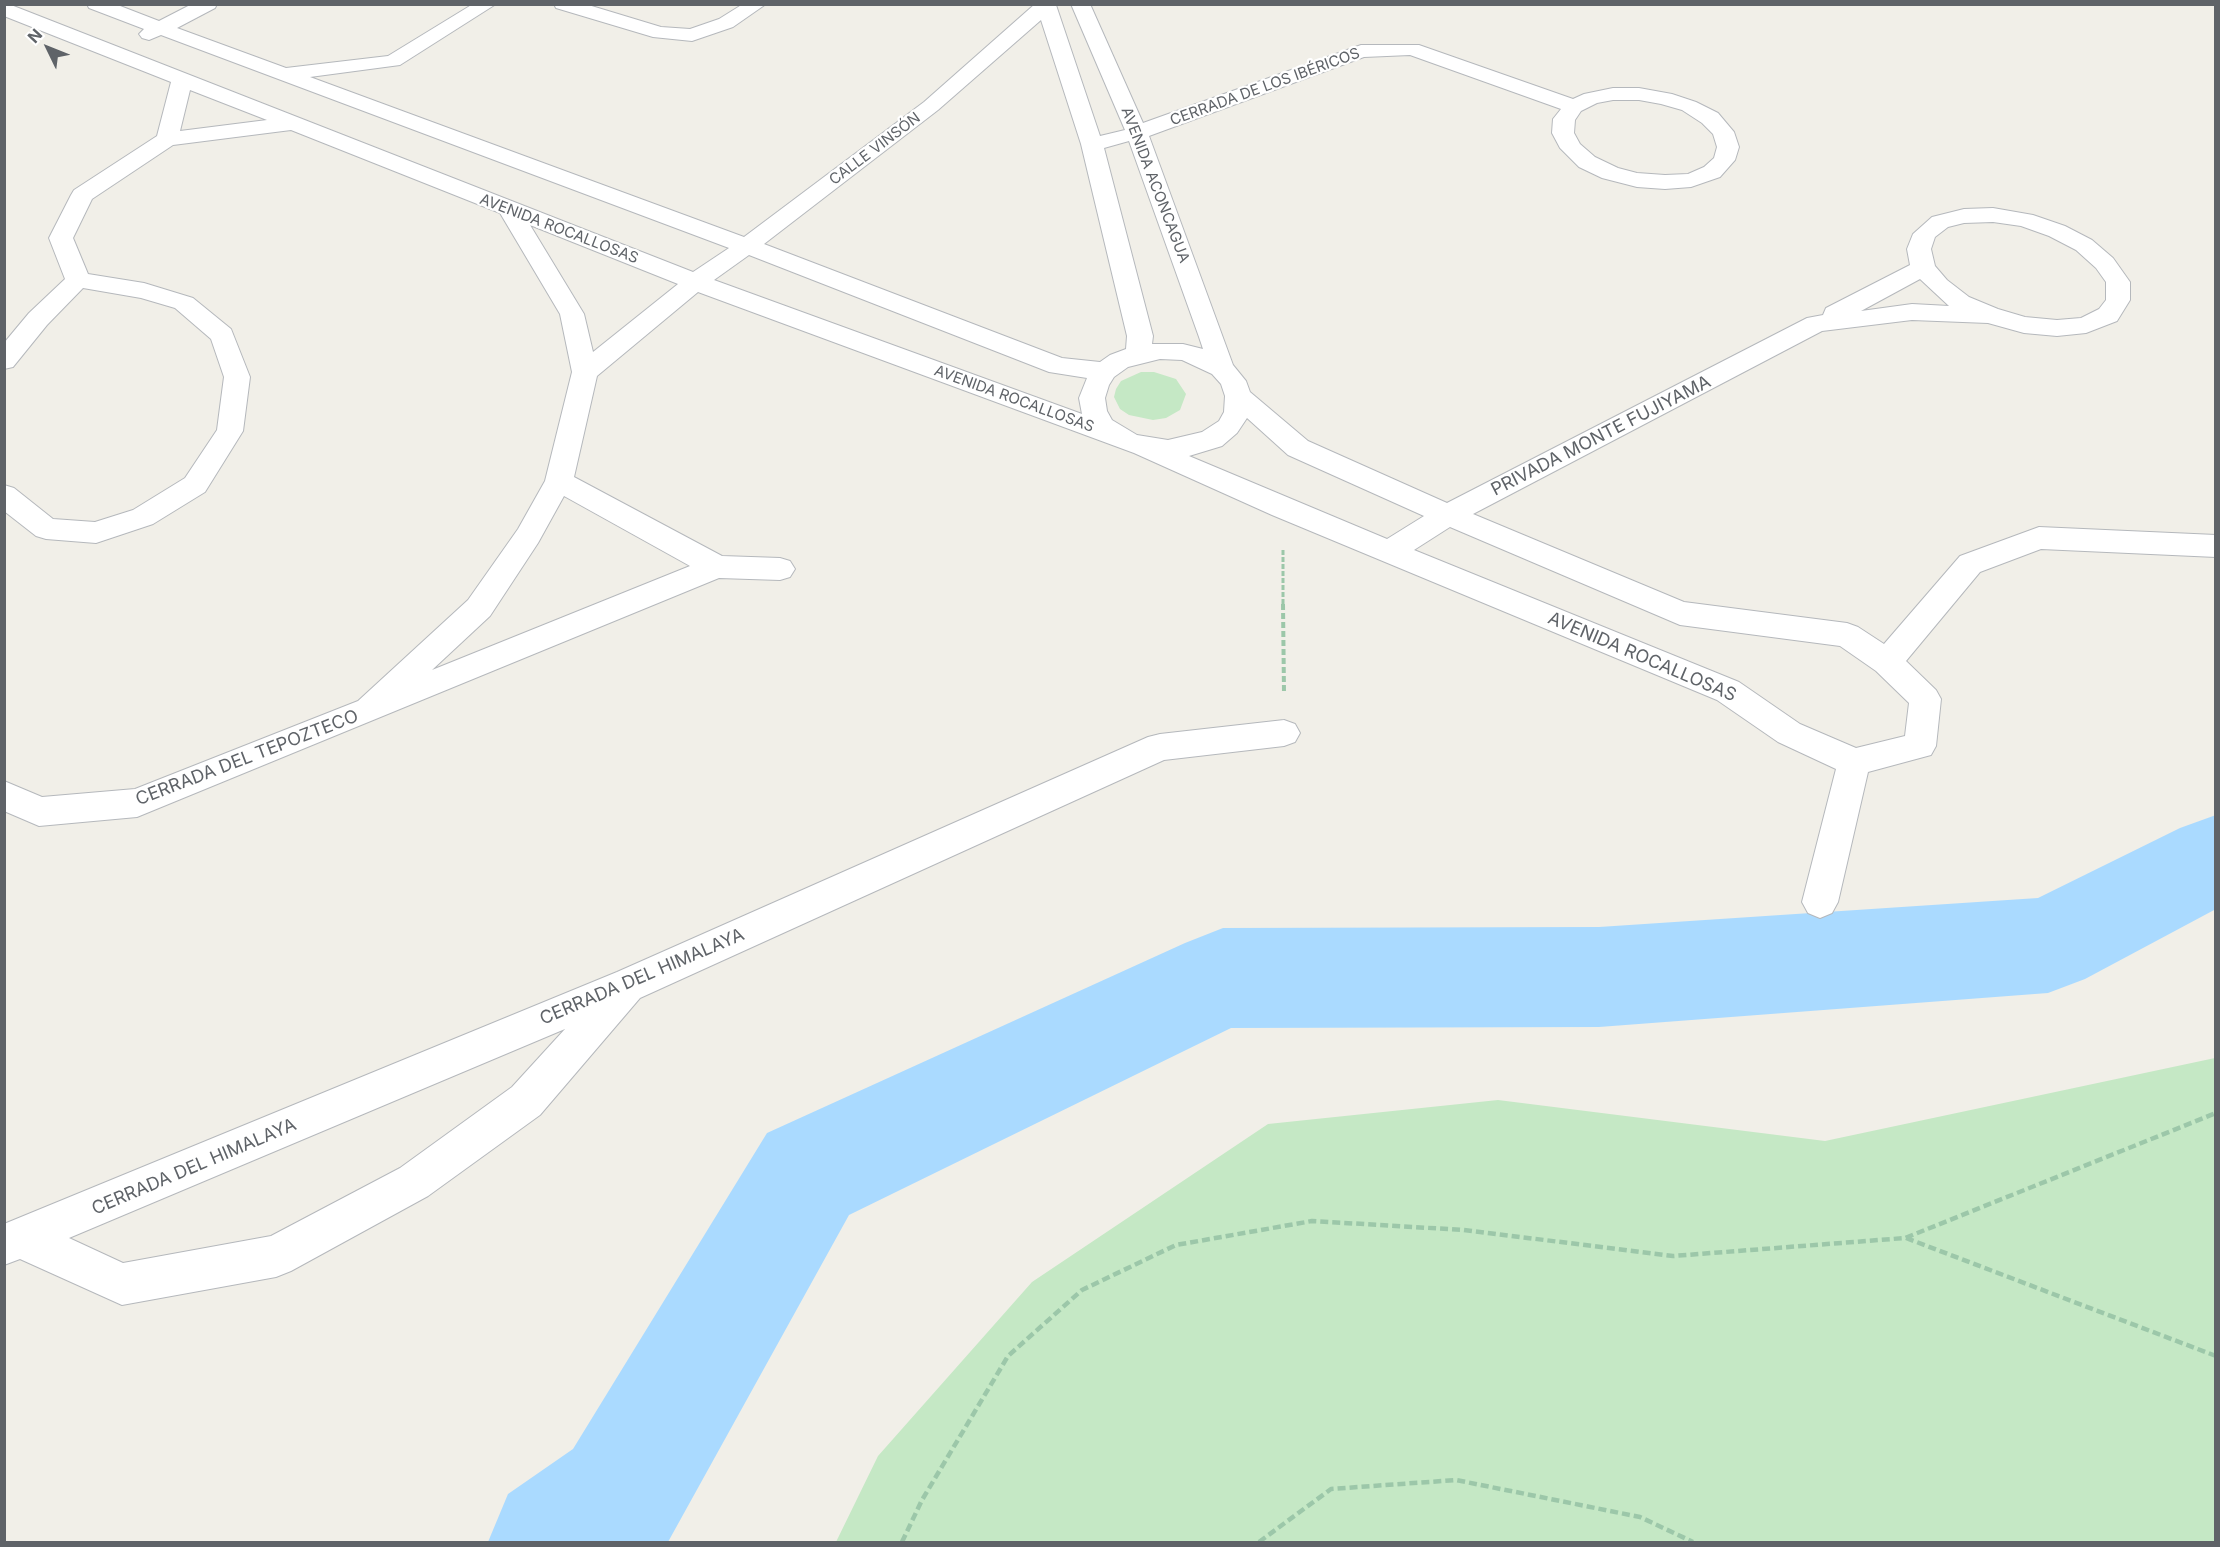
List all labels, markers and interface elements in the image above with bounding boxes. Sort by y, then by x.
north arrow [18,18,78,78]
text: N [23,24,46,47]
street label: CERRADA DE LOS IBÉRICOS [1168,44,1362,130]
street label: AVENIDA ACONCAGUA [1117,105,1193,265]
street label: CALLE VINSÓN [826,109,924,189]
street label: AVENIDA ROCALLOSAS [477,190,641,268]
street label: AVENIDA ROCALLOSAS [932,362,1096,436]
street label: PRIVADA MONTE FUJIYAMA [1488,371,1714,501]
street label: AVENIDA ROCALLOSAS [1545,608,1739,706]
street label: CERRADA DEL TEPOZTECO [133,705,361,811]
street label: CERRADA DEL HIMALAYA [537,924,747,1030]
street label: CERRADA DEL HIMALAYA [89,1114,299,1220]

